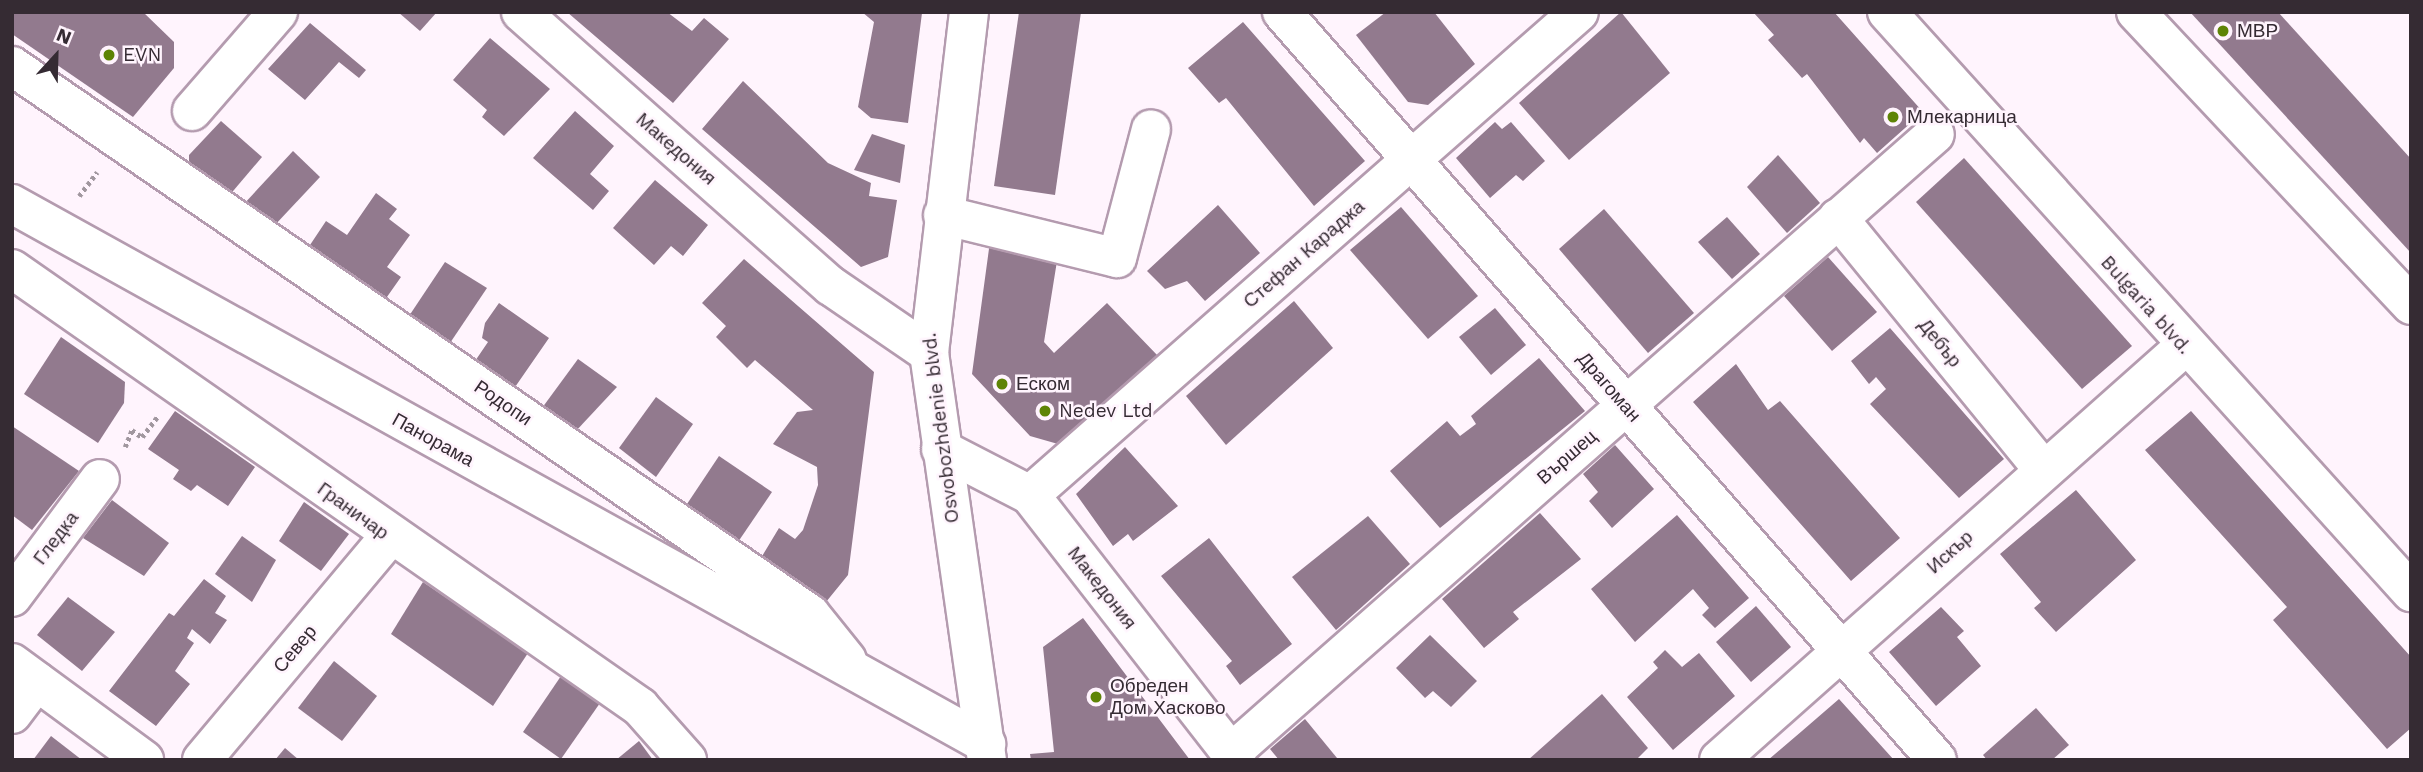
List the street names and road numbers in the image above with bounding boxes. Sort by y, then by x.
street label: Македония [631,108,721,190]
street label: Стефан Караджа [1239,195,1369,313]
street label: Bulgaria blvd. [2096,251,2196,359]
street label: Дебър [1914,314,1966,372]
street label: Osvobozhdenie blvd. [918,331,964,525]
street label: Драгоман [1572,347,1646,427]
street label: Родопи [470,376,536,430]
street label: Панорама [388,408,478,472]
street label: Вършец [1532,425,1602,489]
street label: Граничар [313,478,393,544]
street label: Гледка [29,507,83,569]
street label: Искър [1922,525,1978,579]
street label: Македония [1063,542,1141,634]
street label: Север [268,620,322,678]

